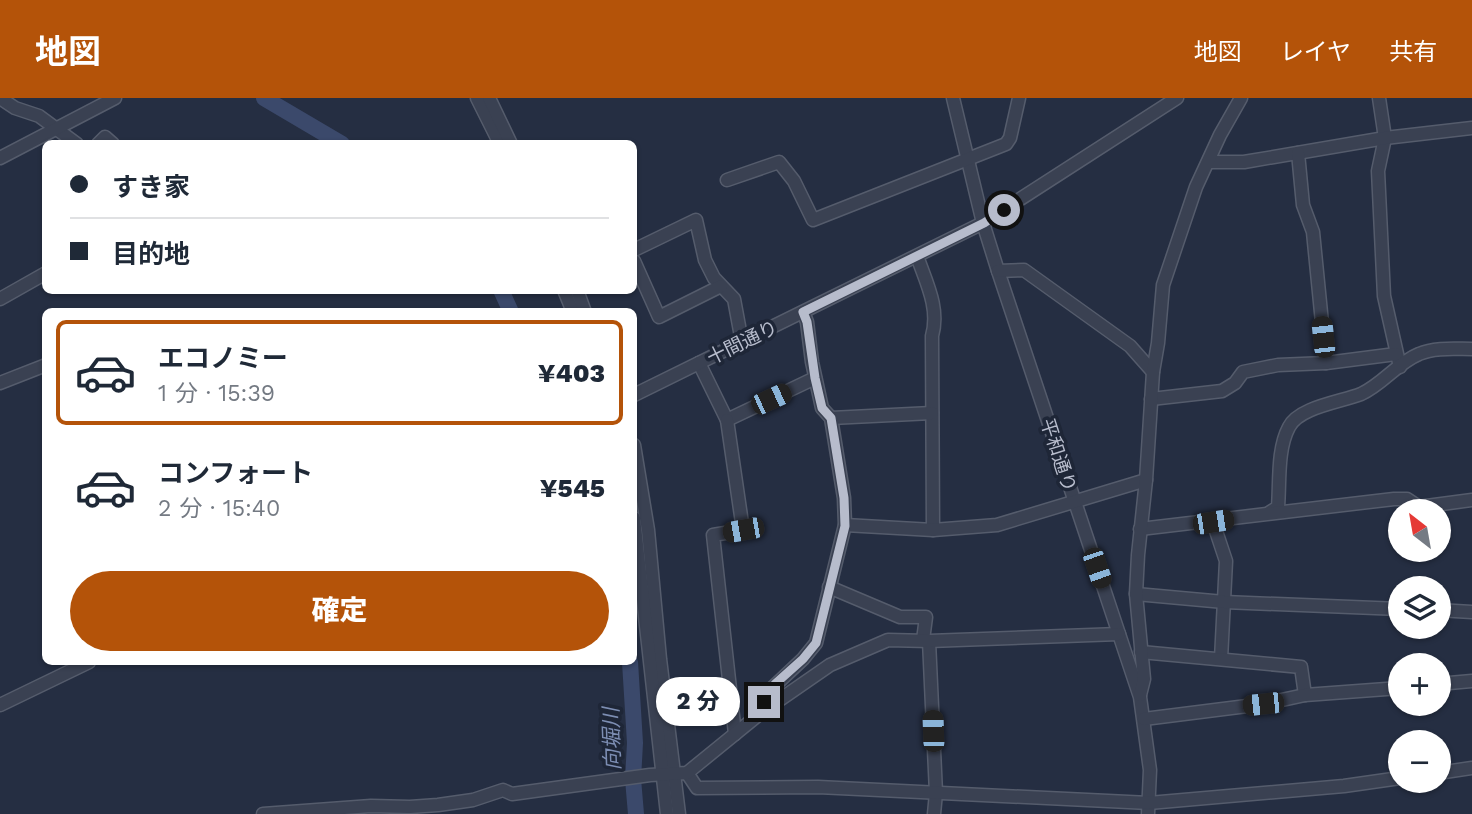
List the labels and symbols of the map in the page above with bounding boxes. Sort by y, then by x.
route start [988,194,1020,226]
street label: 十間通り [703,315,781,369]
car [1311,315,1336,359]
car [748,381,795,417]
street label: 平和通り [1036,415,1081,495]
north arrow [1388,499,1451,562]
car [1191,508,1236,536]
car [721,516,766,544]
car [1081,545,1114,591]
callout: 2 分 [656,678,740,726]
route end [748,686,780,718]
car [1242,691,1285,717]
water label: 向堀川 [598,705,625,771]
car [922,710,945,752]

